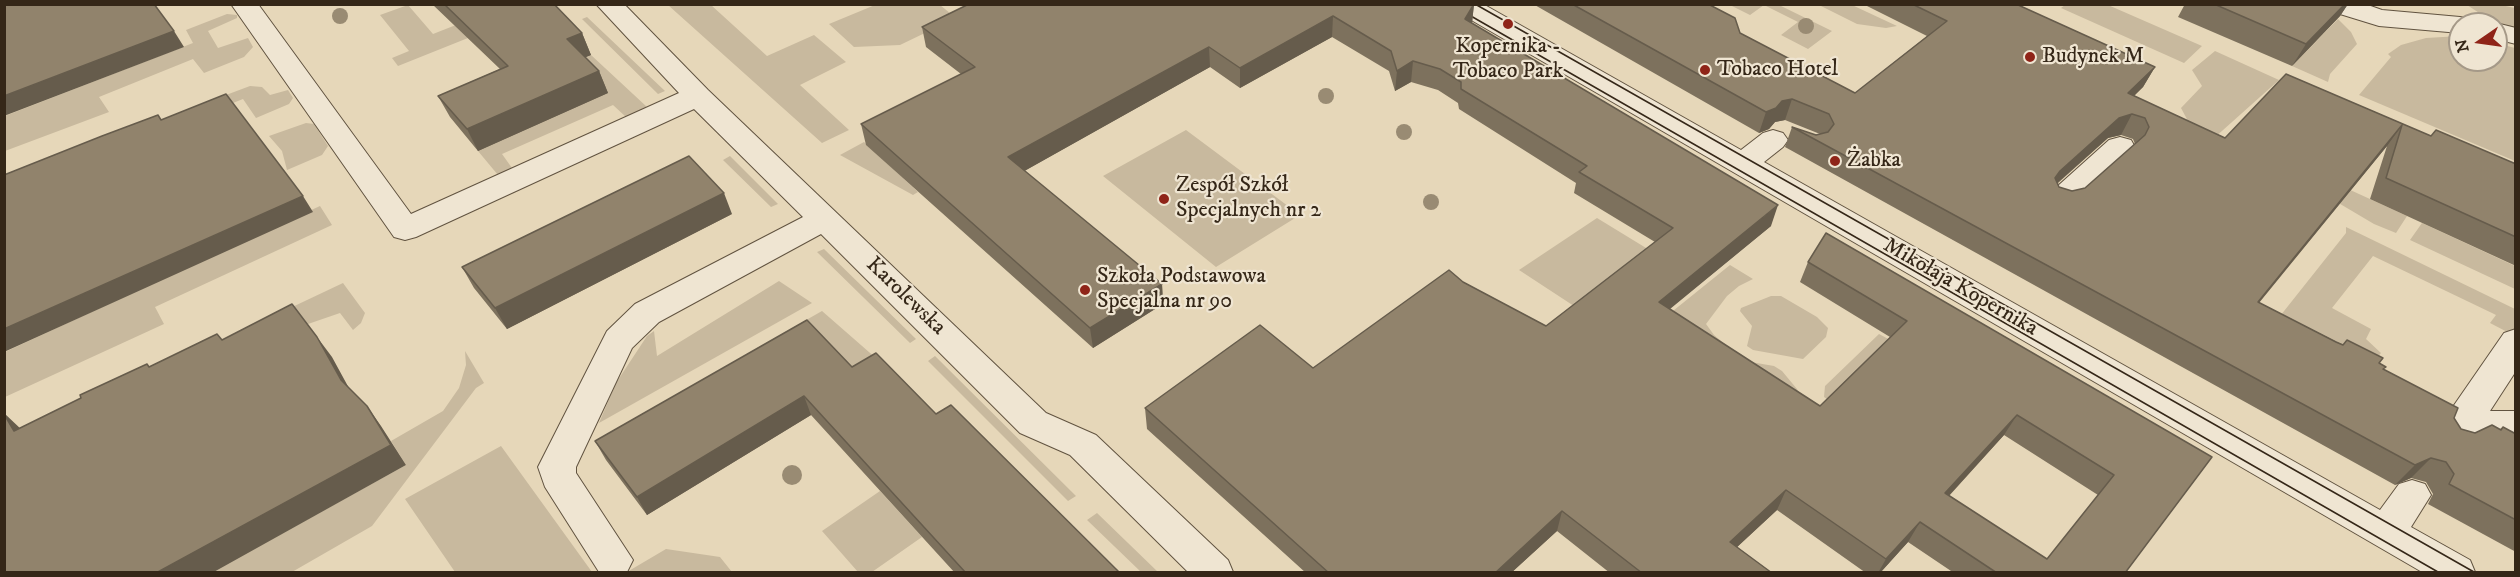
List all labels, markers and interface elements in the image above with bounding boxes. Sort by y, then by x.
north arrow [2448,12,2508,72]
marker: Kopernika - Tobaco Park [1501,17,1515,31]
place label: Kopernika - Tobaco Park [1453,34,1563,86]
text: N [2451,37,2474,54]
place label: Budynek M [2042,44,2144,70]
marker: Budynek M [2023,50,2037,64]
place label: Tobaco Hotel [1717,57,1838,83]
marker: Tobaco Hotel [1698,63,1712,77]
place label: Żabka [1847,148,1901,174]
marker: Żabka [1828,154,1842,168]
place label: Zespół Szkół Specjalnych nr 2 [1176,173,1321,224]
marker: Zespół Szkół Specjalnych nr 2 [1157,192,1171,206]
street label: Mikołaja Kopernika [1878,233,2042,343]
street label: Karolewska [860,252,950,342]
place label: Szkoła Podstawowa Specjalna nr 90 [1097,264,1266,316]
marker: Szkoła Podstawowa Specjalna nr 90 [1078,283,1092,297]

